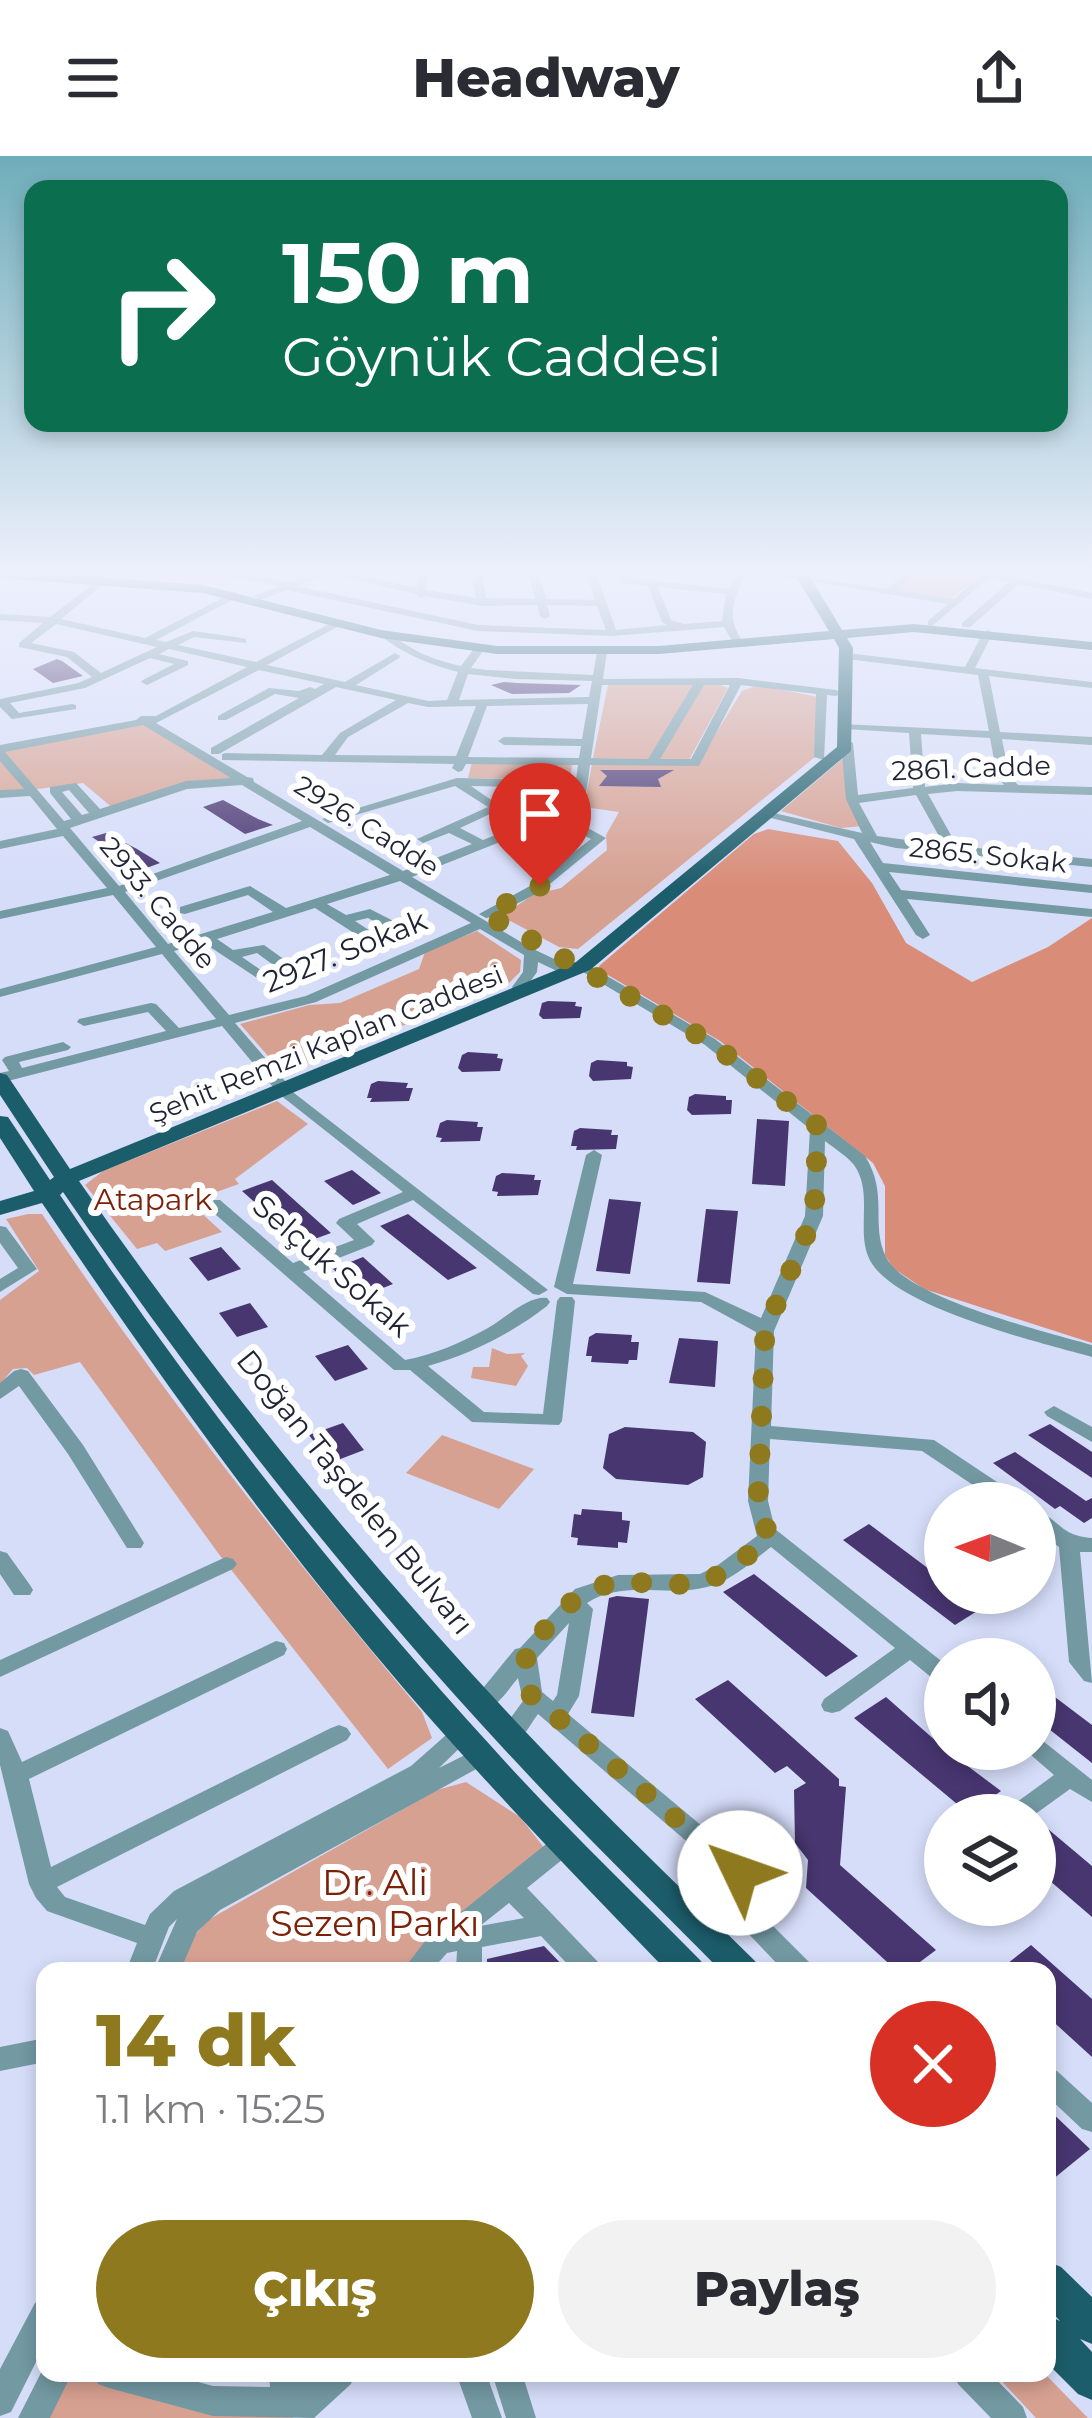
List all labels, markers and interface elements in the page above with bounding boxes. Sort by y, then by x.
icon: menu [60,45,126,111]
text: Headway [413,45,680,111]
icon: share [966,45,1032,111]
text: 150 m [282,222,534,324]
icon: right [84,228,240,384]
text: Göynük Caddesi [282,324,722,390]
street label: 2861. Cadde [891,749,1051,787]
pin [489,763,591,886]
street label: 2926. Cadde [289,768,445,884]
icon: arrive [507,781,573,847]
street label: 2933. Cadde [93,830,223,976]
street label: 2865. Sokak [907,830,1069,880]
street label: 2927. Sokak [258,901,432,1001]
street label: Şehit Remzi Kaplan Caddesi [144,958,508,1130]
park label: Atapark [94,1181,212,1218]
street label: Selçuk Sokak [245,1187,419,1345]
street label: Doğan Taşdelen Bulvarı [229,1342,481,1642]
north arrow [924,1482,1056,1614]
map controls [924,1482,1056,1926]
button: sound [924,1638,1056,1770]
button: layers [924,1794,1056,1926]
position arrow [677,1810,803,1936]
park label: Dr. Ali Sezen Parkı [271,1860,479,1945]
text: 14 dk [96,1996,296,2084]
button: close [870,2001,996,2127]
text: 1.1 km · 15:25 [96,2085,325,2133]
button: Çıkış [96,2220,534,2358]
button: Paylaş [558,2220,996,2358]

